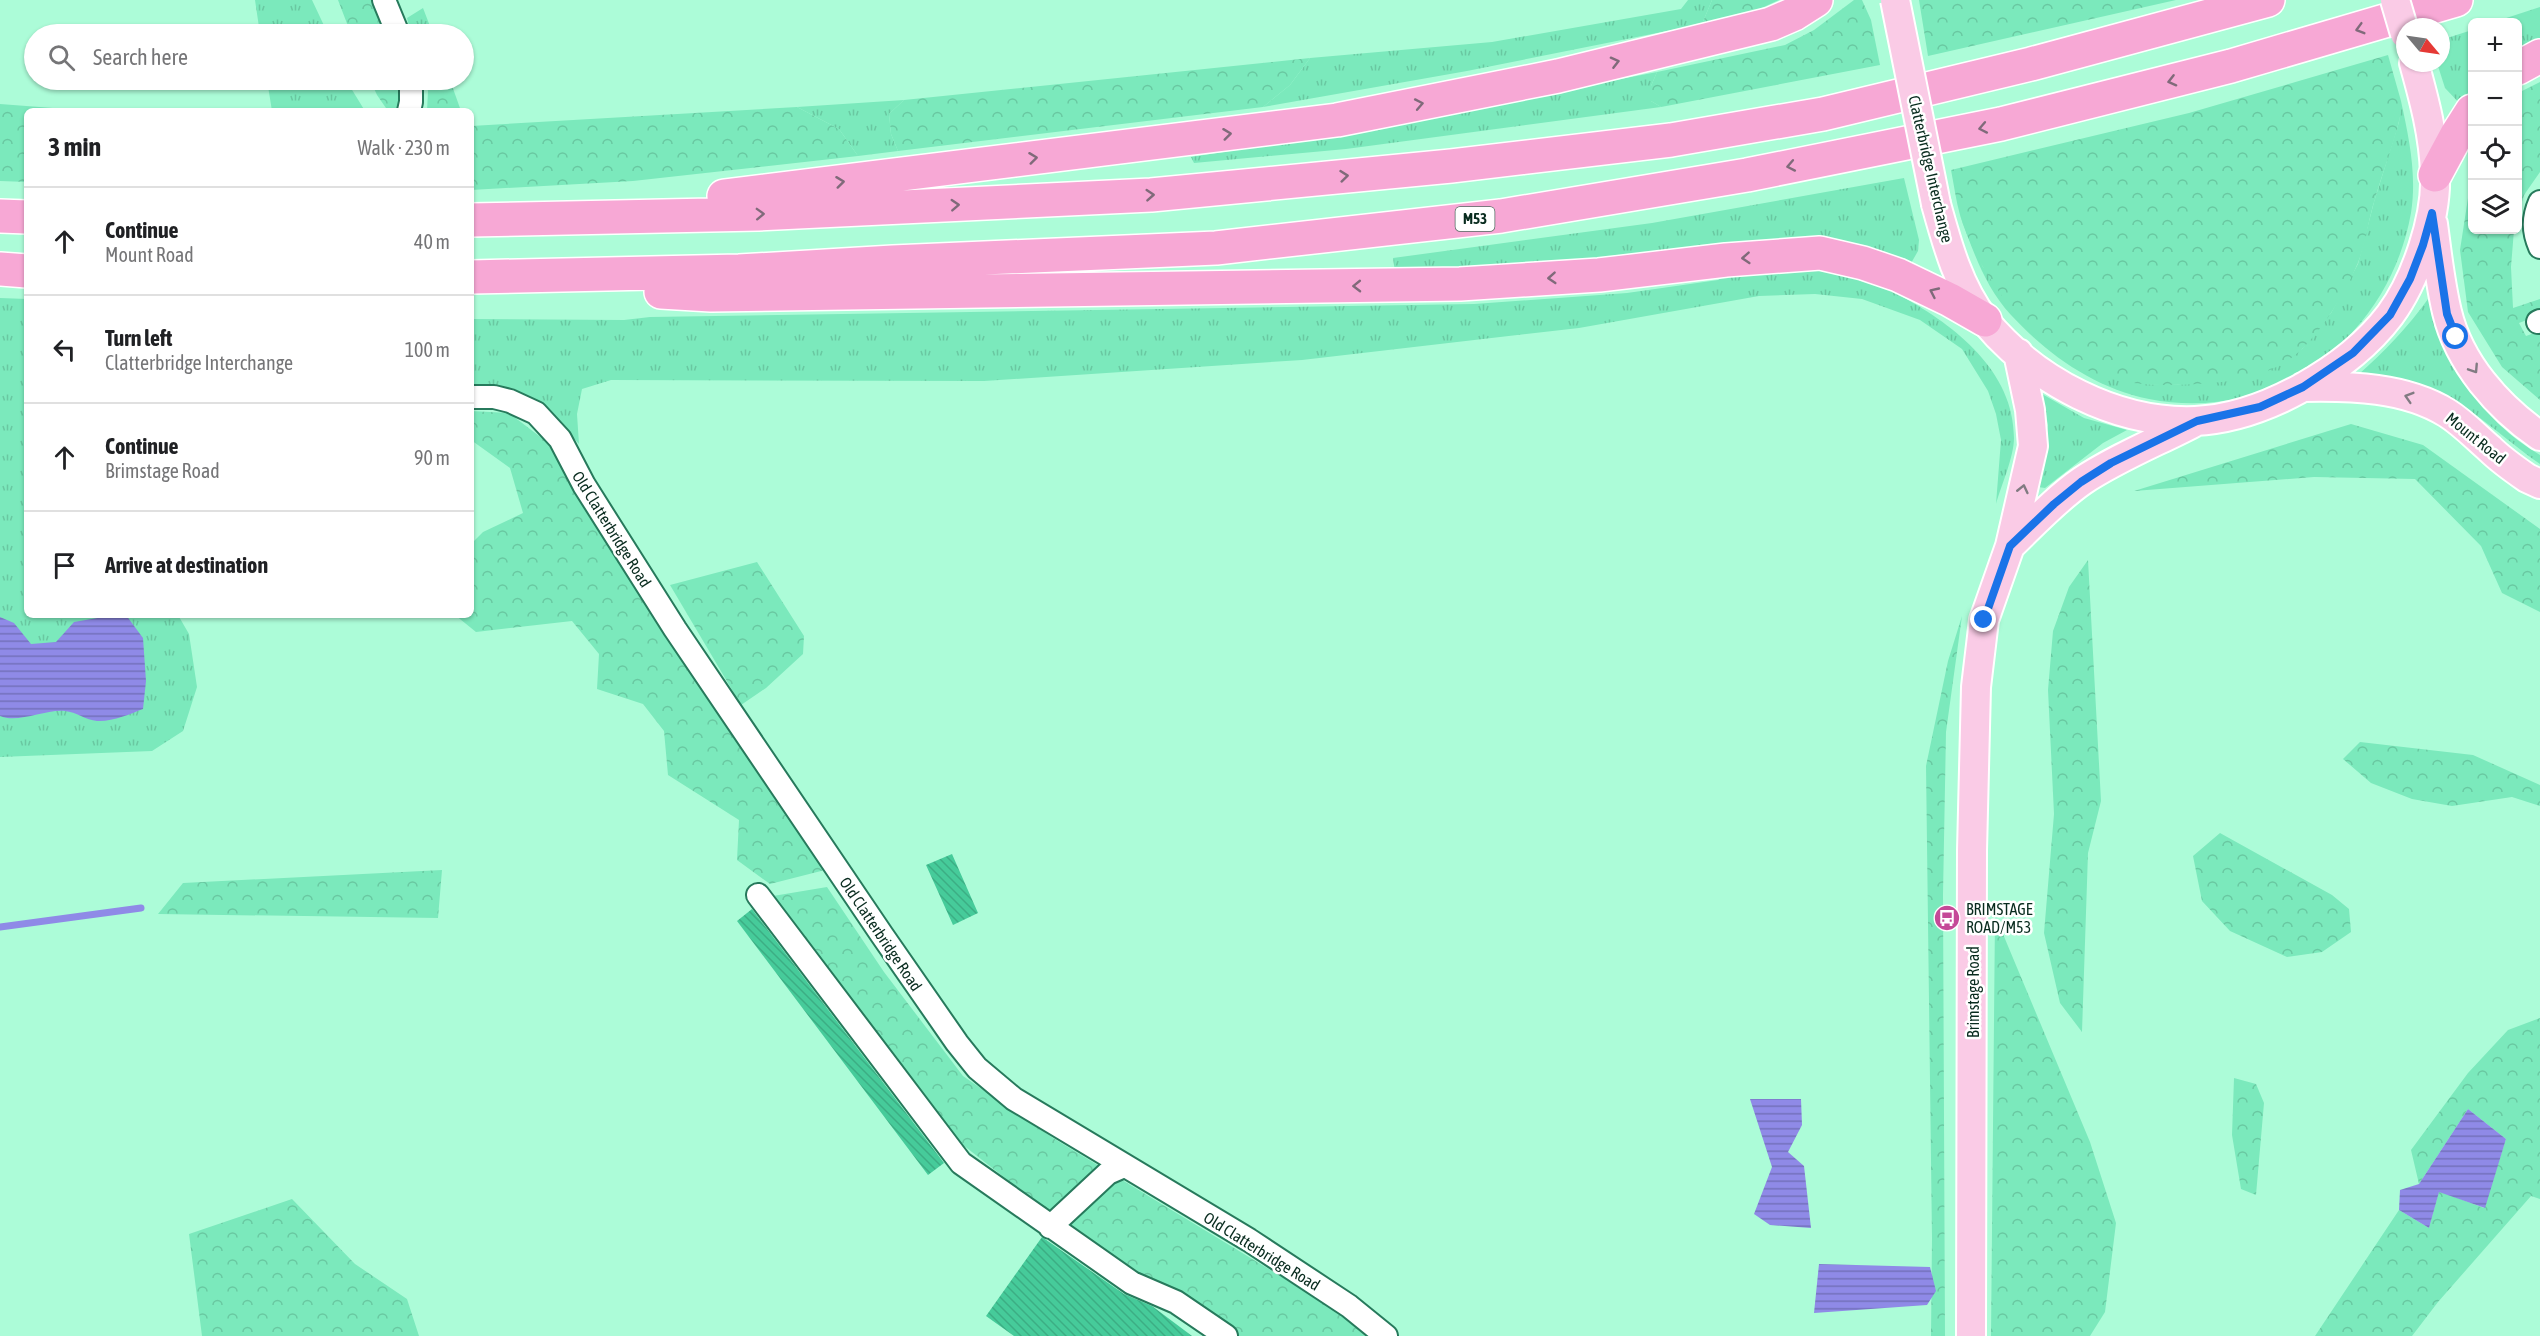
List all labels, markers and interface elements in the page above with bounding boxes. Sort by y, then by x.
north arrow [2396,18,2450,72]
map controls [2468,18,2522,234]
button: + [2468,18,2522,72]
one-way arrow [2355,21,2365,34]
search box [24,24,474,90]
icon: search [45,41,78,74]
text: Search here [93,44,188,70]
one-way arrow [1609,57,1619,70]
button: − [2468,72,2522,126]
one-way arrow [2167,74,2177,87]
street label: Clatterbridge Interchange [1904,94,1957,245]
one-way arrow [1414,98,1424,111]
one-way arrow [1978,121,1988,134]
button: locate [2468,126,2522,180]
one-way arrow [1222,128,1231,141]
text: 3 min [48,132,101,162]
text: Walk · 230 m [358,136,450,159]
one-way arrow [1029,153,1038,165]
one-way arrow [1787,159,1797,172]
one-way arrow [1340,170,1349,183]
one-way arrow [835,176,844,189]
button: layers [2468,180,2522,234]
one-way arrow [1145,188,1154,201]
one-way arrow [951,198,960,211]
road number: M53 [1456,207,1494,231]
one-way arrow [756,208,765,221]
text: Continue [105,217,179,243]
icon: ahead [48,225,81,258]
text: 40 m [414,230,450,253]
text: Mount Road [105,243,194,266]
one-way arrow [1741,252,1750,265]
one-way arrow [1547,272,1556,285]
one-way arrow [1352,280,1361,292]
one-way arrow [1929,287,1940,299]
route start [2442,323,2468,349]
text: Turn left [105,325,172,351]
icon: left [48,333,81,366]
text: 100 m [405,338,450,361]
text: Clatterbridge Interchange [105,351,293,374]
one-way arrow [2466,363,2477,374]
one-way arrow [2404,392,2415,404]
street label: Mount Road [2443,409,2509,467]
text: Continue [105,433,179,459]
icon: ahead [48,441,81,474]
text: 90 m [414,446,450,469]
text: Brimstage Road [105,459,220,482]
street label: Old Clatterbridge Road [568,468,655,591]
one-way arrow [2016,484,2029,494]
icon: arrive [48,549,81,582]
text: Arrive at destination [105,552,268,578]
route end [1970,606,1996,632]
street label: Old Clatterbridge Road [835,874,926,995]
place label: BRIMSTAGE ROAD/M53 [1966,900,2033,936]
bus stop icon: BRIMSTAGE ROAD/M53 [1932,903,1962,933]
street label: Brimstage Road [1964,946,1983,1038]
street label: Old Clatterbridge Road [1200,1208,1323,1295]

